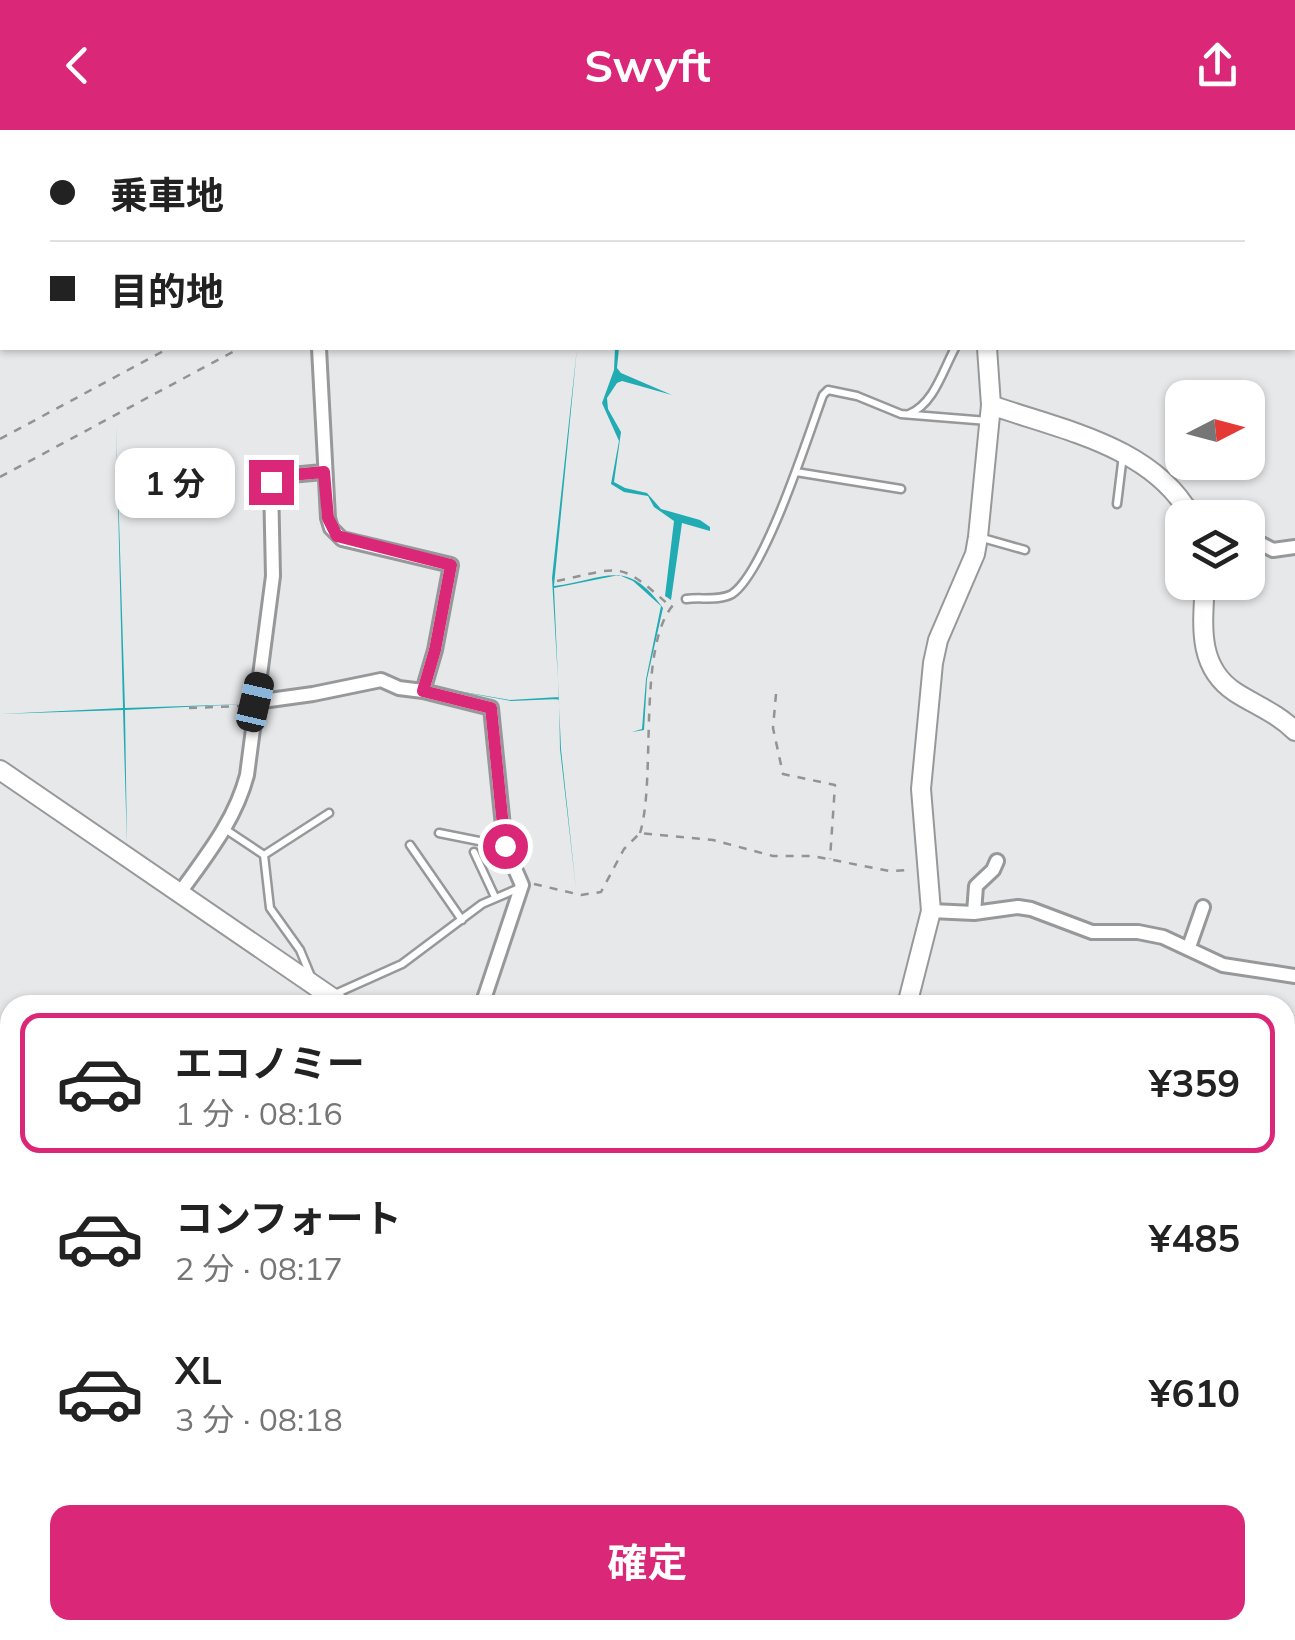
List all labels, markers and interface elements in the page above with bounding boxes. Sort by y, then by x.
text: Swyft [584,37,711,93]
icon: back [50,38,105,93]
icon: share [1190,38,1245,93]
text: 乗車地 [110,171,224,219]
text: 目的地 [110,267,224,315]
north arrow [1165,380,1265,480]
map controls [1165,380,1265,600]
callout: 1 分 [116,447,236,517]
route end [249,460,294,505]
text: 1 分 [145,463,205,503]
button: layers [1165,500,1265,600]
car [234,669,276,735]
route start [483,824,528,869]
icon: car [55,1038,145,1128]
text: エコノミー [175,1039,365,1087]
text: ¥359 [1149,1059,1240,1107]
text: 1 分 · 08:16 [175,1093,343,1133]
icon: car [55,1193,145,1283]
text: コンフォート [175,1194,402,1242]
text: ¥485 [1149,1214,1240,1262]
text: 2 分 · 08:17 [175,1248,343,1288]
text: XL [175,1346,222,1394]
icon: car [55,1348,145,1438]
text: ¥610 [1149,1369,1240,1417]
text: 3 分 · 08:18 [175,1399,343,1439]
button: 確定 [50,1505,1245,1620]

